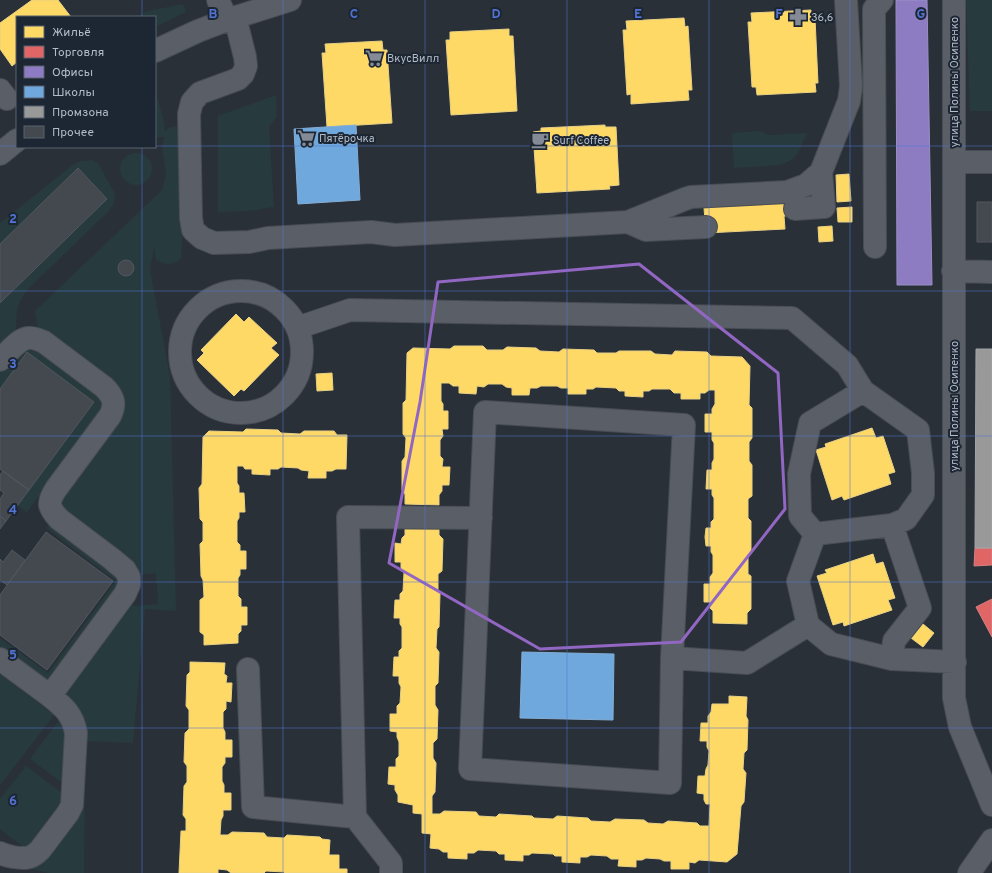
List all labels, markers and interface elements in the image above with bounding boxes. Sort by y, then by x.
text: B [209,7,218,23]
text: C [350,7,358,23]
text: D [491,7,501,23]
text: E [634,7,642,23]
text: F [775,7,783,23]
pharmacy icon: 36,6 [788,7,808,27]
text: G [917,7,926,23]
place label: 36,6 [811,11,833,25]
legend [16,16,156,148]
street label: улица Полины Осипенко [948,17,962,147]
text: Жильё [52,25,91,41]
text: Торговля [52,45,104,61]
supermarket icon: ВкусВилл [364,48,384,68]
place label: ВкусВилл [387,52,439,66]
text: Офисы [52,65,93,81]
text: Школы [52,85,95,101]
text: Промзона [52,105,109,121]
text: Прочее [52,125,94,141]
supermarket icon: Пятёрочка [296,128,316,148]
cafe icon: Surf Coffee [530,130,550,150]
place label: Пятёрочка [319,132,375,146]
place label: Surf Coffee [553,134,609,148]
text: 2 [9,212,17,228]
street label: улица Полины Осипенко [948,341,962,471]
text: 3 [9,357,17,373]
text: 4 [9,503,17,519]
text: 5 [9,648,17,664]
text: 6 [9,794,17,810]

